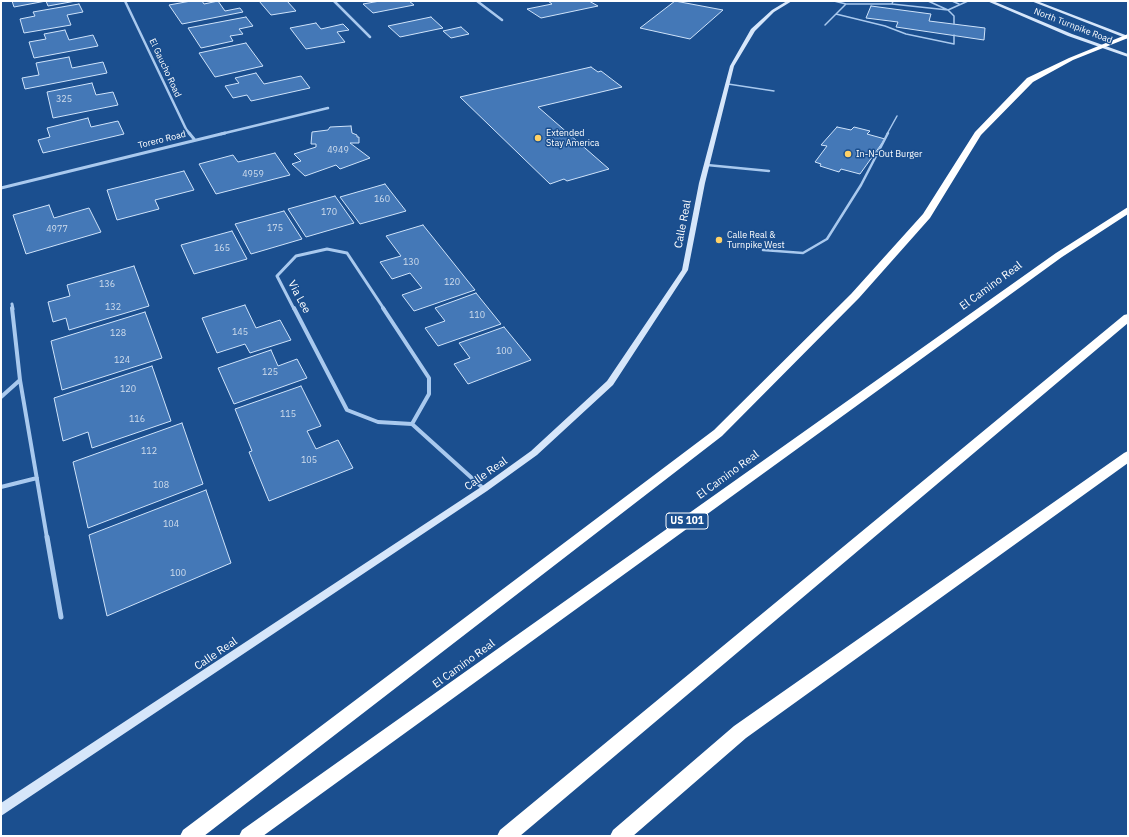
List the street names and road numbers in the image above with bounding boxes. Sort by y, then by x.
street label: North Turnpike Road [1032,6,1114,46]
street label: El Gaucho Road [147,37,183,99]
street label: Torero Road [137,129,187,151]
street label: Calle Real [672,199,694,249]
street label: El Camino Real [957,259,1025,313]
street label: Via Lee [285,278,313,316]
street label: El Camino Real [694,448,762,502]
street label: Calle Real [462,455,510,493]
road number: US 101 [666,513,708,529]
street label: Calle Real [192,635,240,673]
street label: El Camino Real [430,637,498,691]

